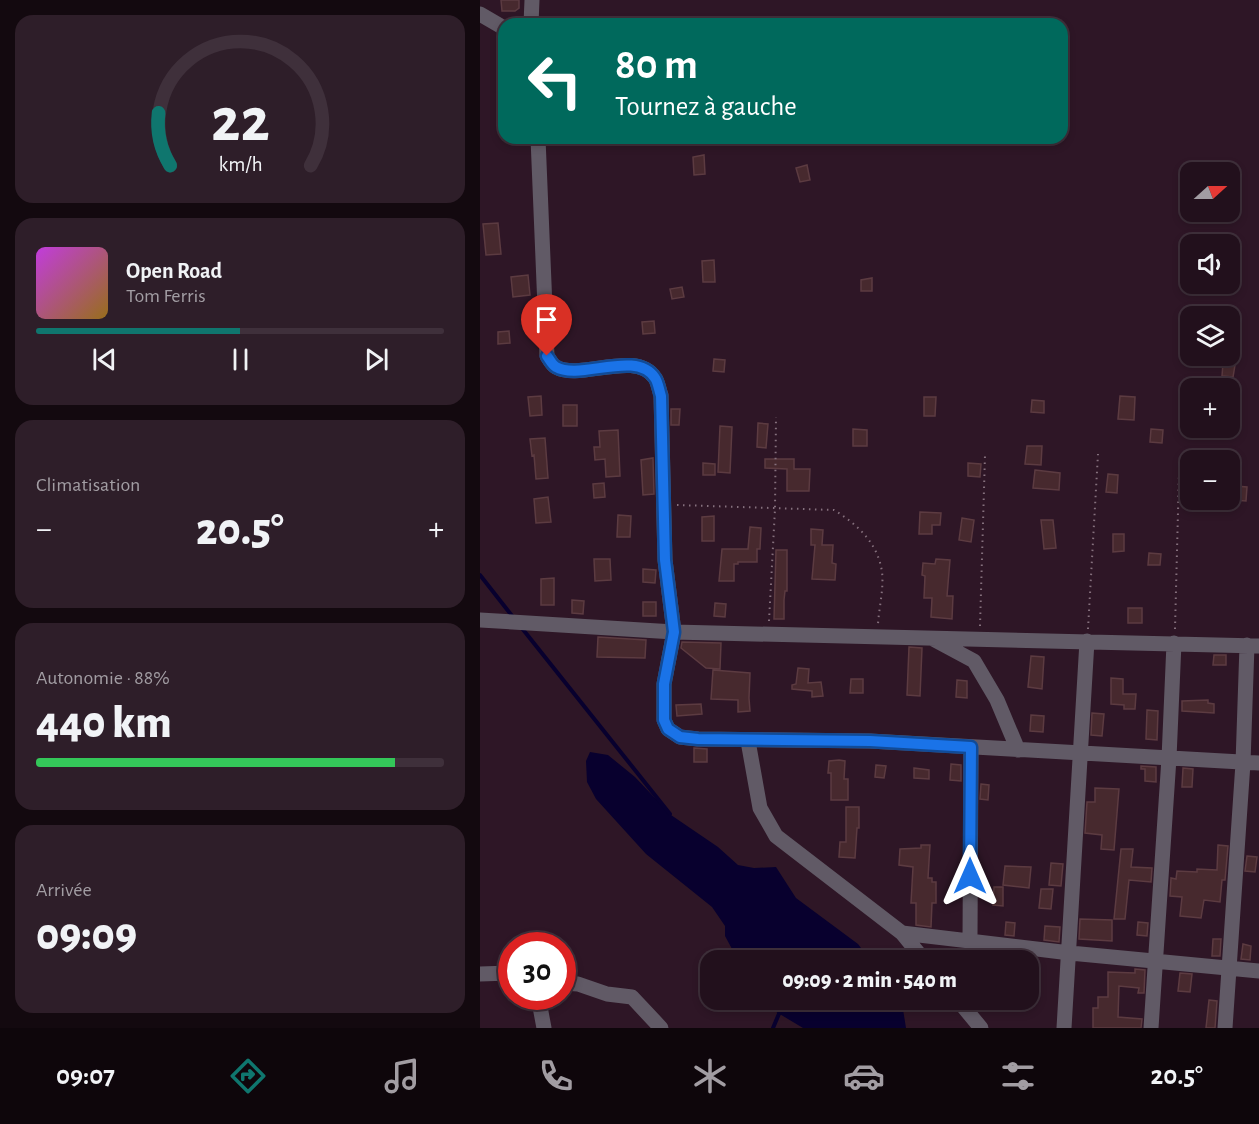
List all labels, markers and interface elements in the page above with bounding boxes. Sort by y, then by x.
icon: left [516,42,594,120]
text: 80 m [615,44,698,86]
text: 22 [211,90,269,152]
text: Tournez à gauche [615,93,797,120]
text: km/h [218,154,262,175]
north arrow [1180,162,1240,222]
map controls [1180,162,1240,510]
button: sound [1180,234,1240,294]
text: Open Road [126,260,222,282]
text: Tom Ferris [126,286,206,306]
pin [521,294,572,356]
icon: arrive [530,303,563,336]
button: layers [1180,306,1240,366]
icon: previous [88,343,121,376]
icon: pause [224,343,257,376]
icon: next [360,343,393,376]
button: + [1180,378,1240,438]
button: − [1180,450,1240,510]
text: Climatisation [36,475,140,495]
text: 20.5° [196,508,284,553]
text: − [36,513,52,546]
text: + [428,513,444,546]
text: Autonomie · 88% [36,668,170,688]
text: 440 km [36,701,172,746]
position arrow [938,844,1002,908]
text: Arrivée [36,880,92,900]
text: 09:09 [36,913,137,958]
speed limit sign: 30 [498,932,576,1010]
text: 09:09 · 2 min · 540 m [782,969,957,991]
icon: directions [227,1055,269,1097]
icon: music [381,1055,423,1097]
icon: phone [535,1055,577,1097]
icon: climate [689,1055,731,1097]
icon: car [843,1055,885,1097]
icon: filters [997,1055,1039,1097]
text: 09:07 [56,1062,115,1089]
text: 20.5° [1150,1062,1203,1089]

